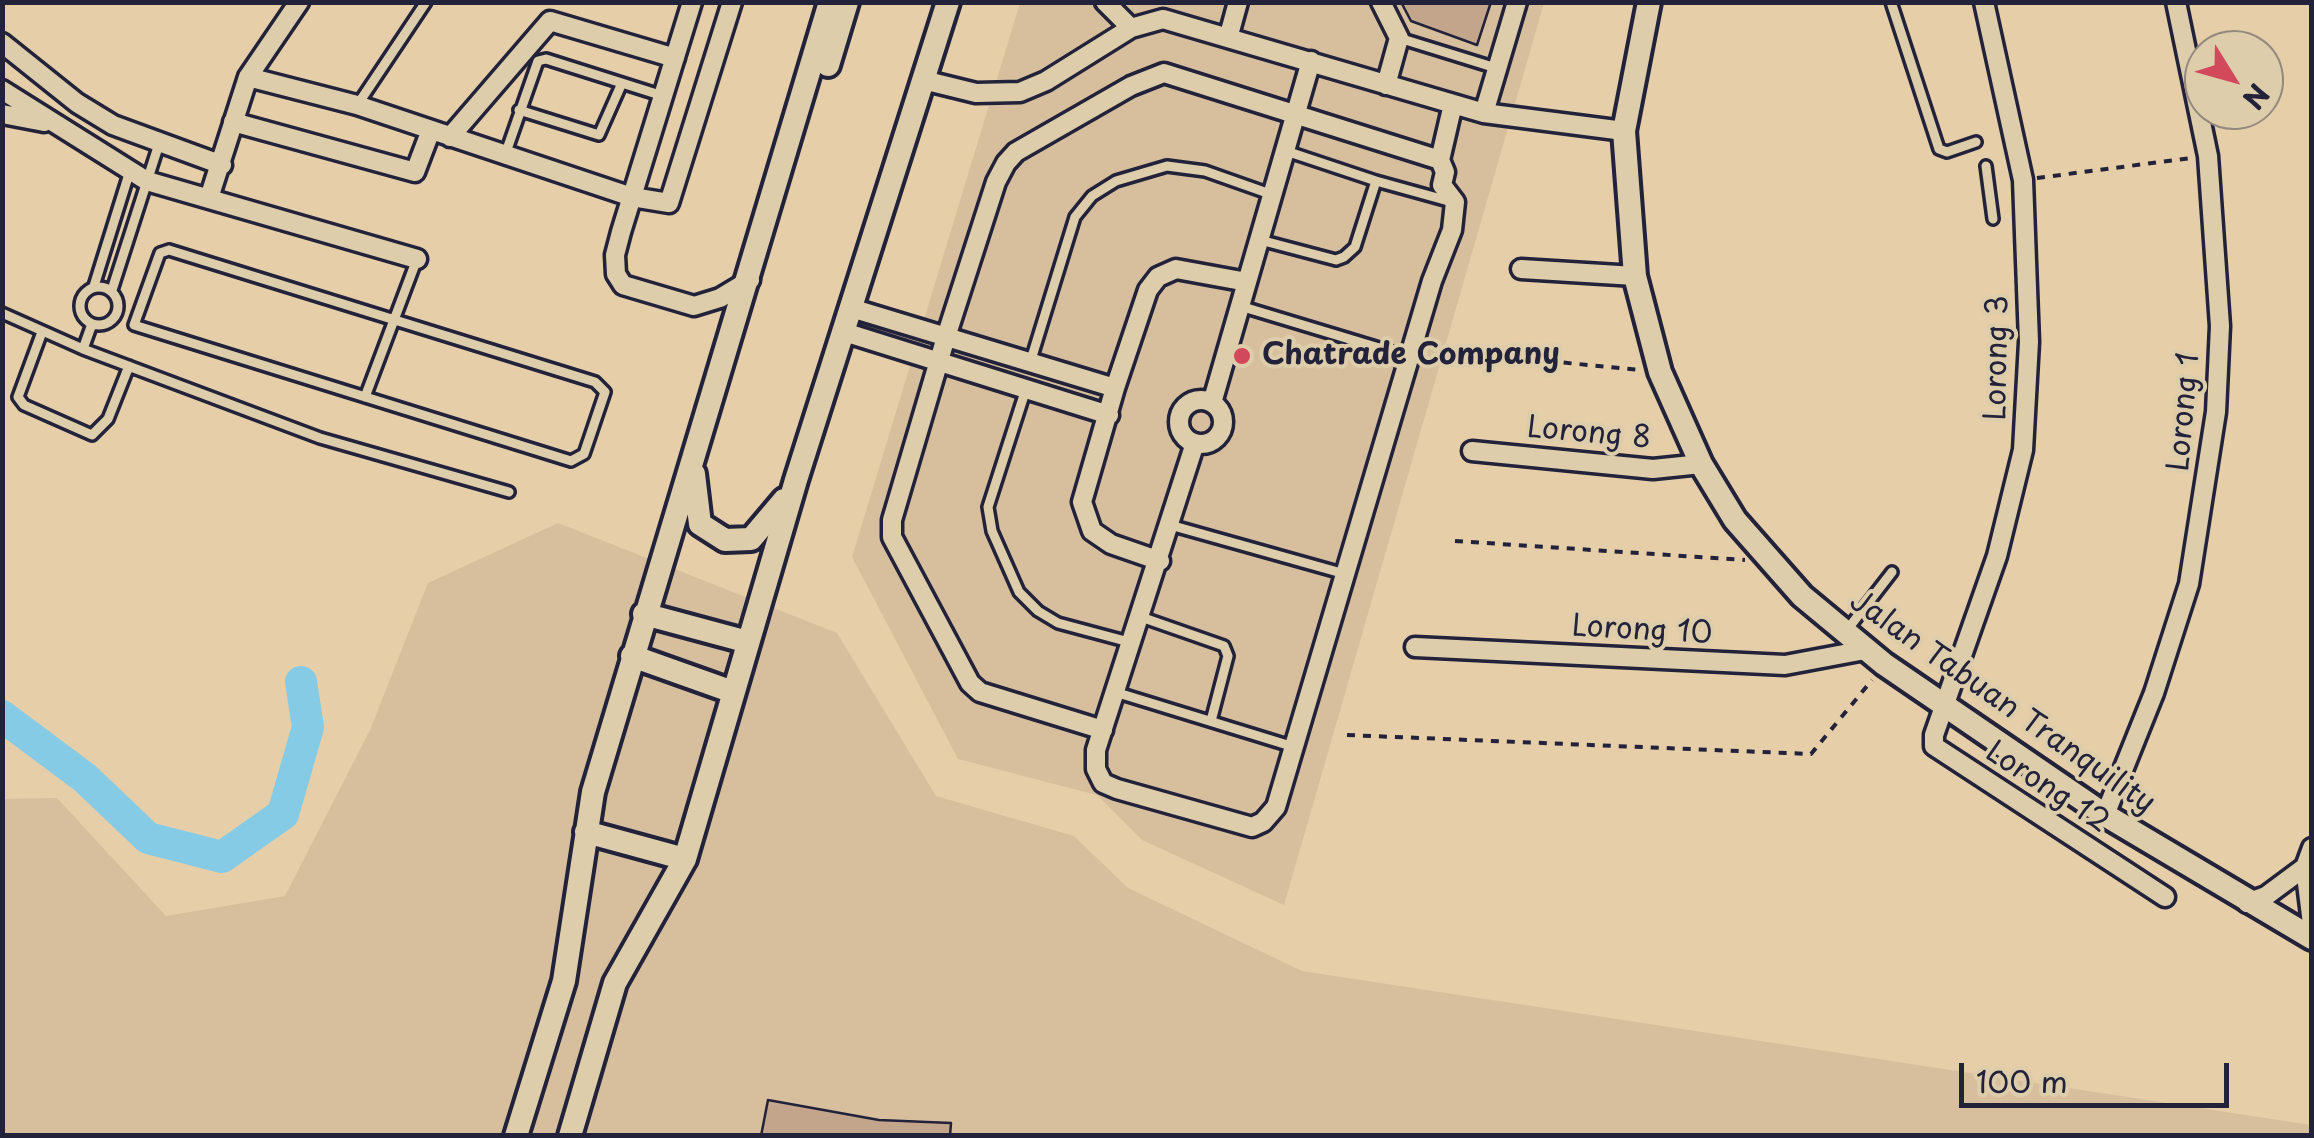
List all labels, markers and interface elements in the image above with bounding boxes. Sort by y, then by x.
north arrow [2184,30,2284,130]
text: N [2233,75,2281,119]
street label: Lorong 3 [1979,295,2017,421]
place label: Chatrade Company [1262,338,1560,374]
marker: Chatrade Company [1231,345,1253,367]
street label: Lorong 1 [2162,351,2208,473]
street label: Lorong 8 [1526,411,1652,457]
street label: Jalan Tabuan Tranquility [1842,584,2162,822]
street label: Lorong 10 [1571,609,1713,653]
street label: Lorong 12 [1978,735,2116,841]
scale bar [1964,1043,2234,1105]
text: 100 m [1976,1058,2068,1103]

